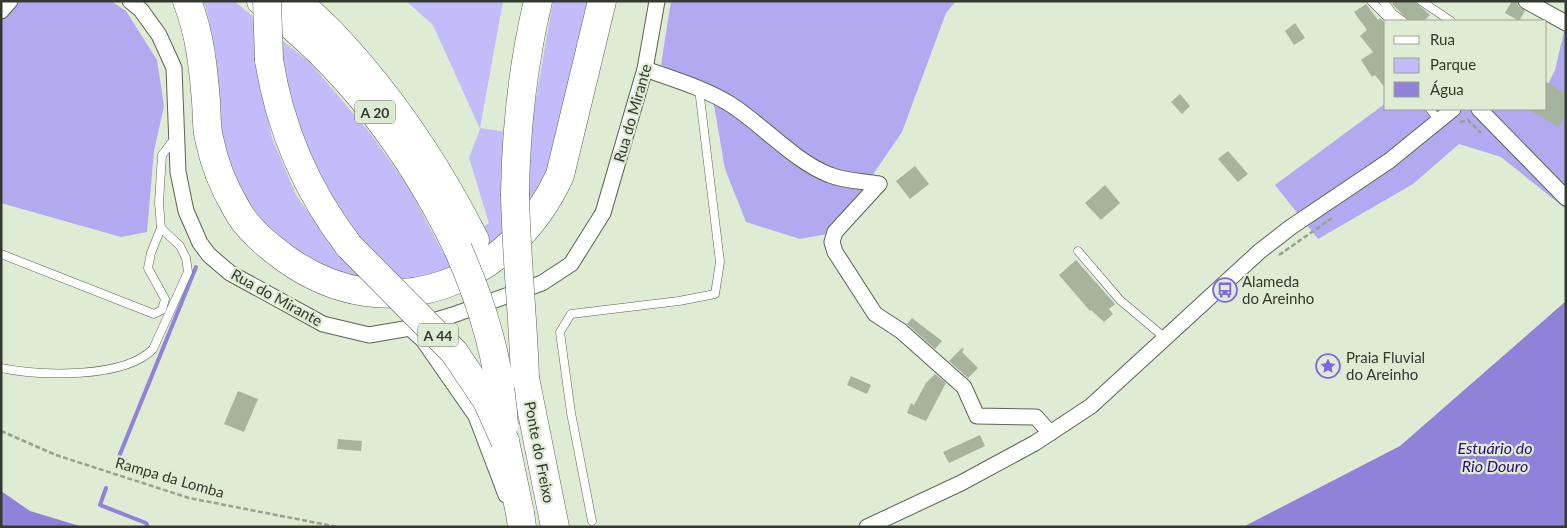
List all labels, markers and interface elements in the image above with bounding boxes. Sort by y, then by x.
legend [1384,20,1547,110]
text: Rua [1430,30,1455,48]
text: Parque [1430,55,1476,73]
street label: Rua do Mirante [609,62,655,164]
text: Água [1430,80,1464,98]
road number: A 20 [355,100,395,124]
street label: Rua do Mirante [228,265,326,329]
place label: Alameda do Areinho [1242,272,1314,307]
bus stop icon: Alameda do Areinho [1212,277,1238,303]
road number: A 44 [418,324,458,346]
place label: Praia Fluvial do Areinho [1346,348,1425,383]
place icon: Praia Fluvial do Areinho [1315,353,1341,379]
street label: Ponte do Freixo [521,400,559,504]
water label: Estuário do Rio Douro [1457,438,1533,475]
street label: Rampa da Lomba [114,453,226,501]

